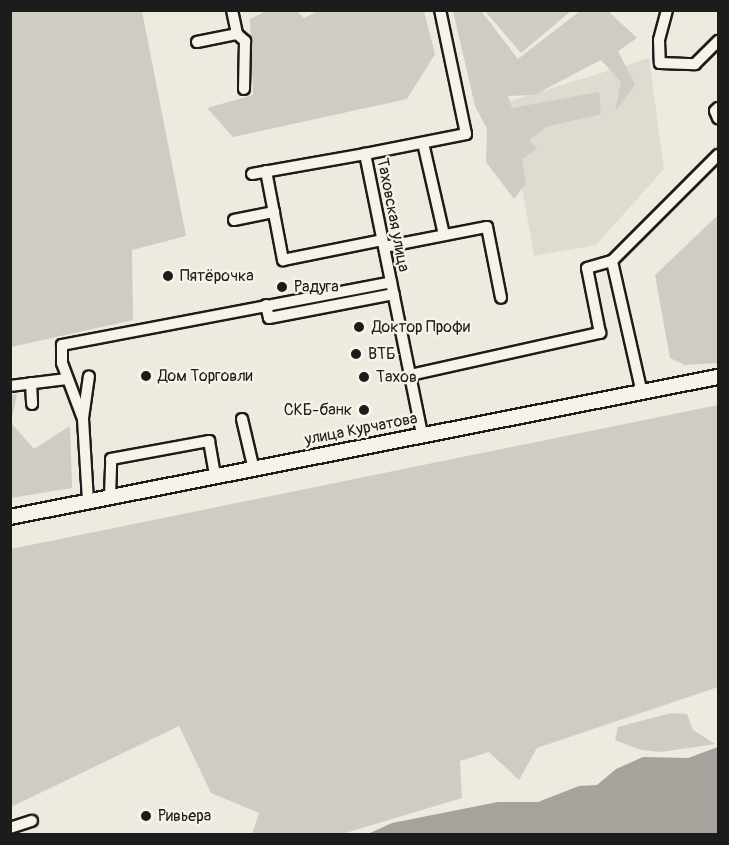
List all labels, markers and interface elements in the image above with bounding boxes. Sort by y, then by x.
street label: Таховская улица [373,157,413,273]
place label: Пятёрочка [180,266,254,286]
marker: Пятёрочка [161,269,175,283]
place label: Радуга [294,277,339,297]
marker: Радуга [275,280,289,294]
place label: Доктор Профи [372,317,470,337]
marker: Доктор Профи [350,318,368,336]
place label: ВТБ [368,344,396,364]
marker: ВТБ [349,347,363,361]
place label: Дом Торговли [158,366,253,386]
place label: Тахов [376,367,417,387]
marker: Дом Торговли [139,369,153,383]
marker: Тахов [357,370,371,384]
place label: СКБ-банк [284,400,352,420]
marker: СКБ-банк [357,403,371,417]
street label: улица Курчатова [303,409,419,449]
place label: Ривьера [158,806,211,826]
marker: Ривьера [139,809,153,823]

